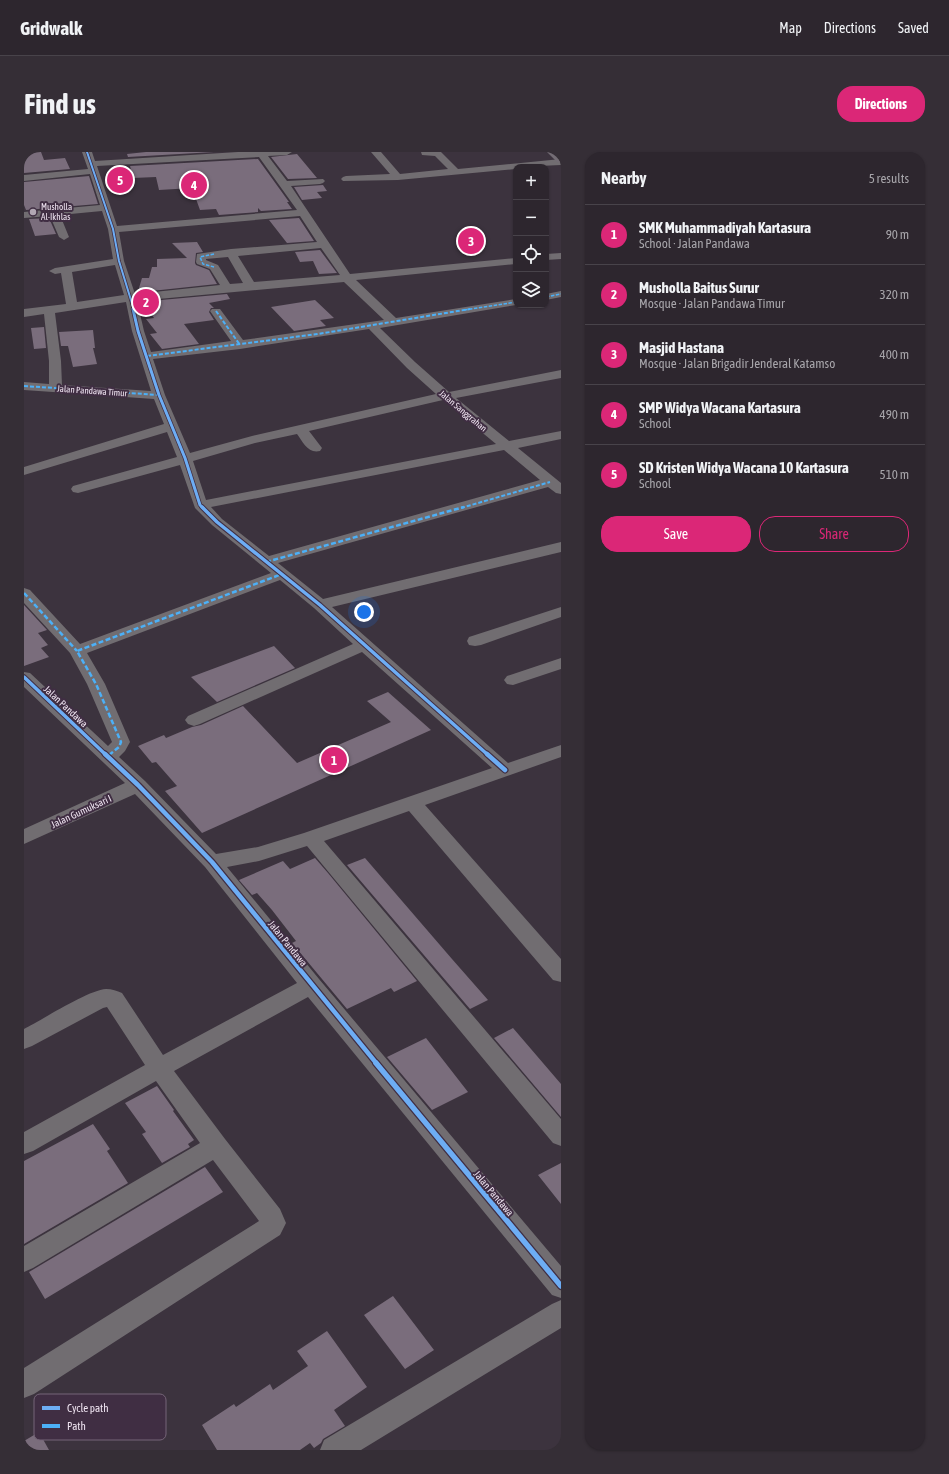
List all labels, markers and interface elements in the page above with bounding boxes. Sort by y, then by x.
text: Gridwalk [20,17,82,39]
text: Map [779,20,802,36]
text: Directions [824,20,876,36]
text: Saved [898,20,929,36]
button: Directions [837,86,925,122]
text: Find us [24,88,96,120]
map controls [513,164,549,308]
button: + [513,164,549,200]
pin: 5 [107,165,133,195]
text: Nearby [601,168,647,188]
pin: 4 [181,170,207,200]
text: 5 results [869,171,909,186]
button: − [513,200,549,236]
place label: Musholla Al-Ikhlas [41,202,72,222]
marker: Musholla Al-Ikhlas [28,207,38,217]
text: SMK Muhammadiyah Kartasura [639,219,811,236]
pin: 3 [458,226,484,256]
text: 1 [611,227,617,242]
text: 90 m [886,227,909,242]
button: locate [513,236,549,272]
text: School · Jalan Pandawa [639,236,750,251]
button: layers [513,272,549,308]
text: Musholla Baitus Surur [639,279,759,296]
pin: 2 [133,287,159,317]
text: 2 [611,287,617,302]
text: 320 m [880,287,909,302]
text: Mosque · Jalan Pandawa Timur [639,296,785,311]
text: Masjid Hastana [639,339,724,356]
text: 3 [611,347,617,362]
text: 400 m [880,347,909,362]
text: Mosque · Jalan Brigadir Jenderal Katamso [639,356,835,371]
street label: Jalan Pandawa Timur [56,384,128,398]
street label: Jalan Sanggrahan [437,388,489,434]
text: SMP Widya Wacana Kartasura [639,399,801,416]
text: 4 [611,407,617,422]
text: 490 m [880,407,909,422]
text: School [639,416,671,431]
text: SD Kristen Widya Wacana 10 Kartasura [639,459,849,476]
text: 5 [611,467,617,482]
text: 510 m [880,467,909,482]
text: School [639,476,671,491]
button: Save [601,516,751,552]
button: Share [759,516,909,552]
your location [354,602,374,622]
street label: Jalan Pandawa [42,683,90,730]
pin: 1 [321,745,347,775]
street label: Jalan Gumuksari I [49,793,113,830]
street label: Jalan Pandawa [266,918,310,969]
street label: Jalan Pandawa [472,1169,516,1218]
legend [34,1394,166,1440]
text: Cycle path [67,1402,109,1414]
text: Path [67,1420,86,1432]

